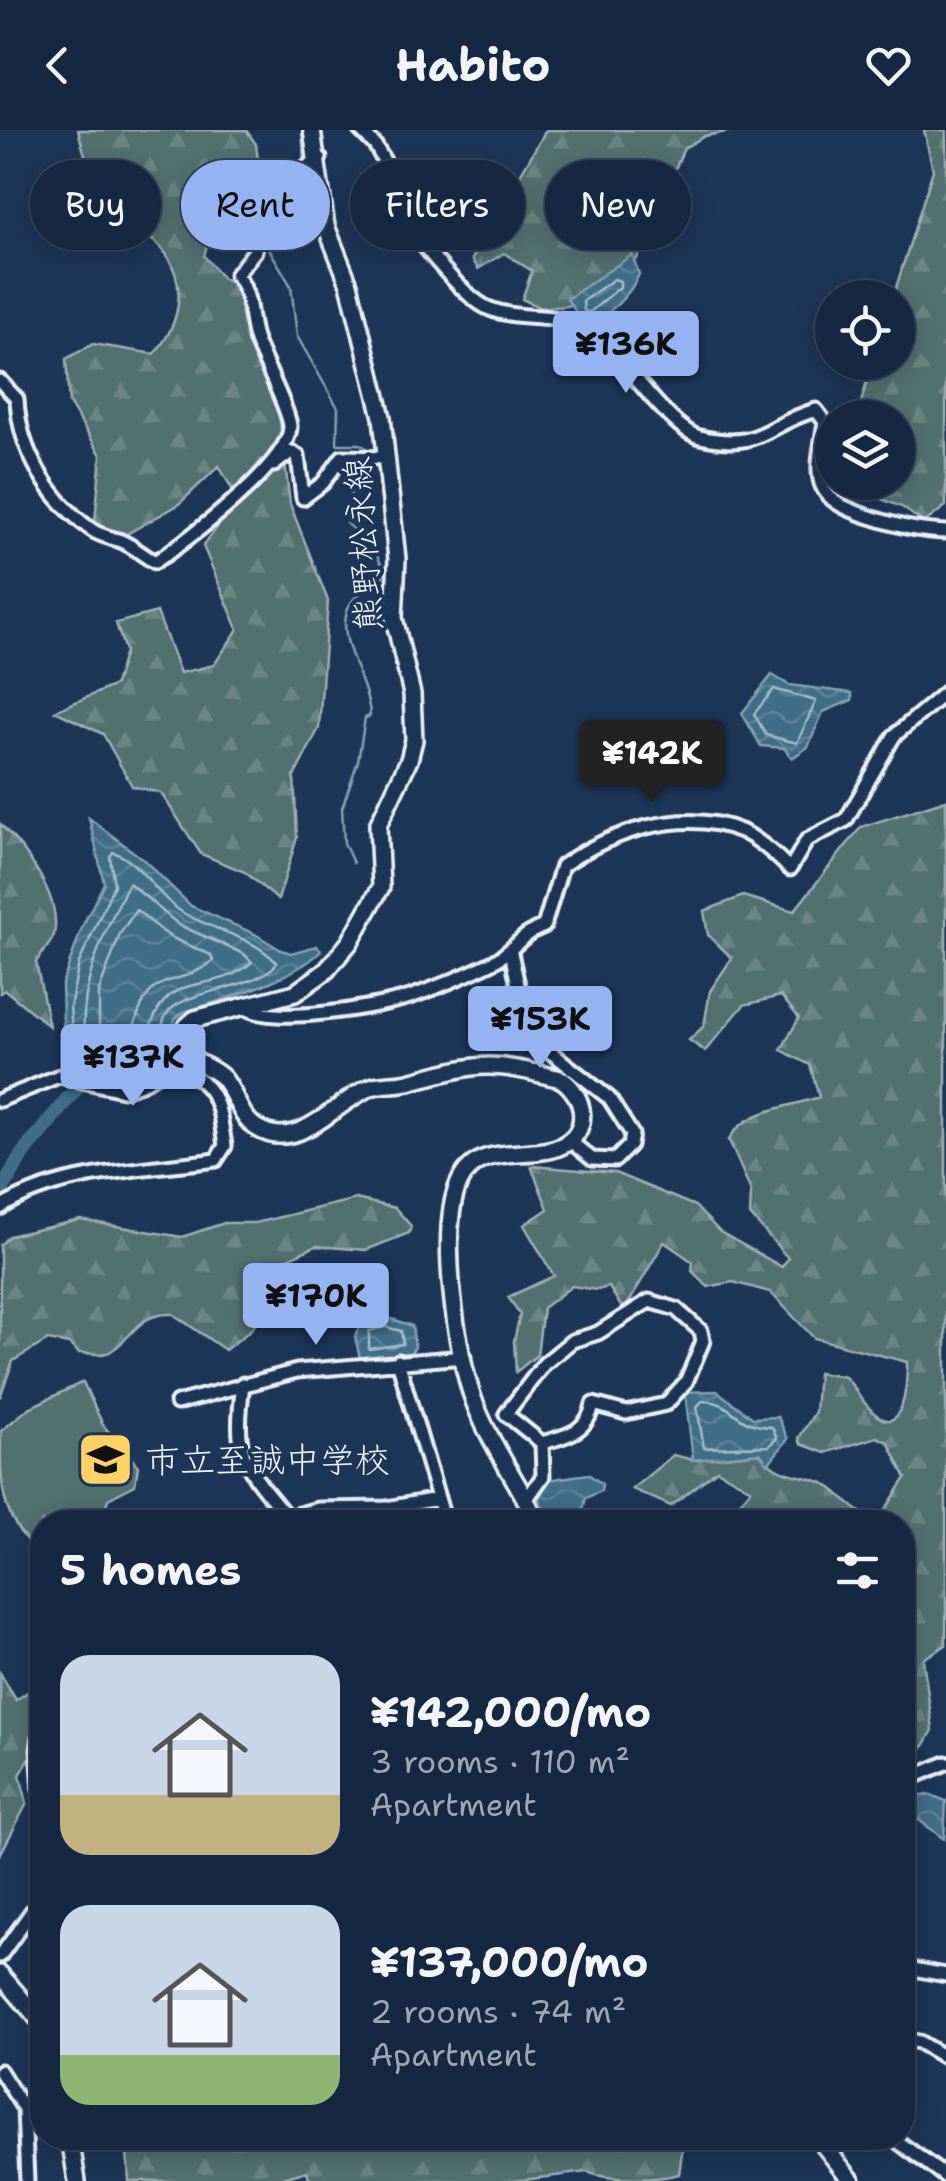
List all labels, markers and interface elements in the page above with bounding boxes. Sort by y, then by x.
text: Habito [395,35,551,95]
icon: back [30,38,85,93]
icon: heart [861,38,916,93]
chip: Buy [30,160,161,250]
chip: Rent [181,160,330,250]
chip: Filters [350,160,525,250]
chip: New [545,160,691,250]
map controls [815,280,915,500]
button: locate [815,280,915,380]
pin: ¥136K [556,311,696,396]
text: ¥136K [575,322,677,365]
button: layers [815,400,915,500]
street label: 熊野松永線 [333,455,392,633]
pin: ¥142K [582,720,722,805]
text: ¥142K [602,731,702,774]
pin: ¥153K [470,986,610,1071]
text: ¥153K [490,997,590,1040]
pin: ¥137K [63,1024,203,1109]
text: ¥137K [83,1035,183,1078]
pin: ¥170K [246,1263,386,1348]
text: ¥170K [265,1274,367,1317]
school or university icon: 市立至誠中学校 [76,1430,136,1490]
place label: 市立至誠中学校 [145,1436,390,1483]
text: 5 homes [60,1542,241,1598]
icon: filters [830,1543,885,1598]
text: ¥142,000/mo [370,1684,651,1740]
icon: home [140,1695,260,1815]
text: 3 rooms · 110 m² [370,1740,630,1783]
text: Apartment [370,1783,537,1826]
text: ¥137,000/mo [370,1934,649,1990]
icon: home [140,1945,260,2065]
text: 2 rooms · 74 m² [370,1990,626,2033]
text: Apartment [370,2033,537,2076]

